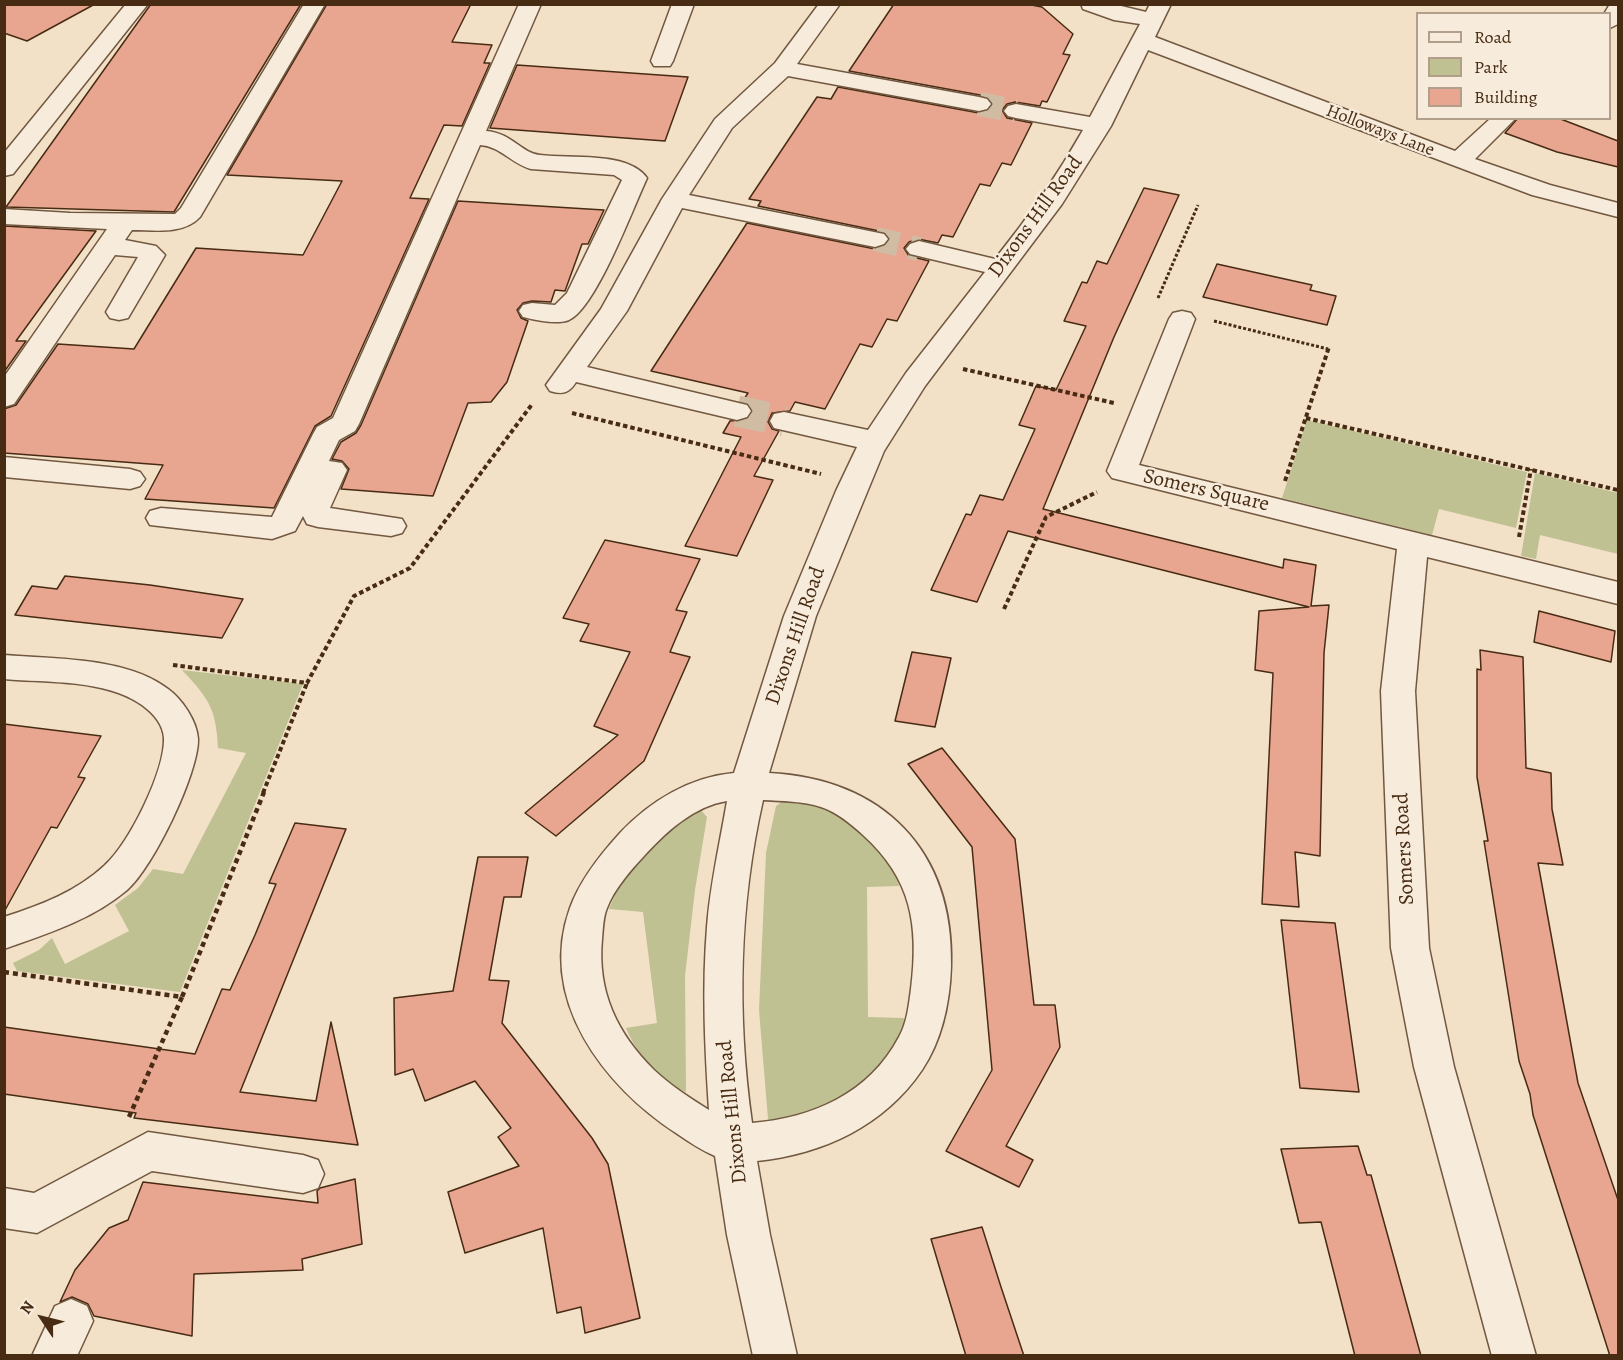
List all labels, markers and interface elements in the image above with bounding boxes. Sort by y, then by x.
legend [1416,12,1611,120]
text: Road [1474,25,1511,49]
text: Park [1474,55,1508,79]
text: Building [1474,85,1538,109]
street label: Holloways Lane [1323,100,1437,162]
street label: Dixons Hill Road [983,151,1089,283]
street label: Somers Square [1141,464,1271,518]
street label: Dixons Hill Road [761,564,831,708]
street label: Somers Road [1389,792,1421,906]
street label: Dixons Hill Road [713,1039,753,1185]
north arrow [12,1288,72,1348]
text: N [15,1297,40,1319]

